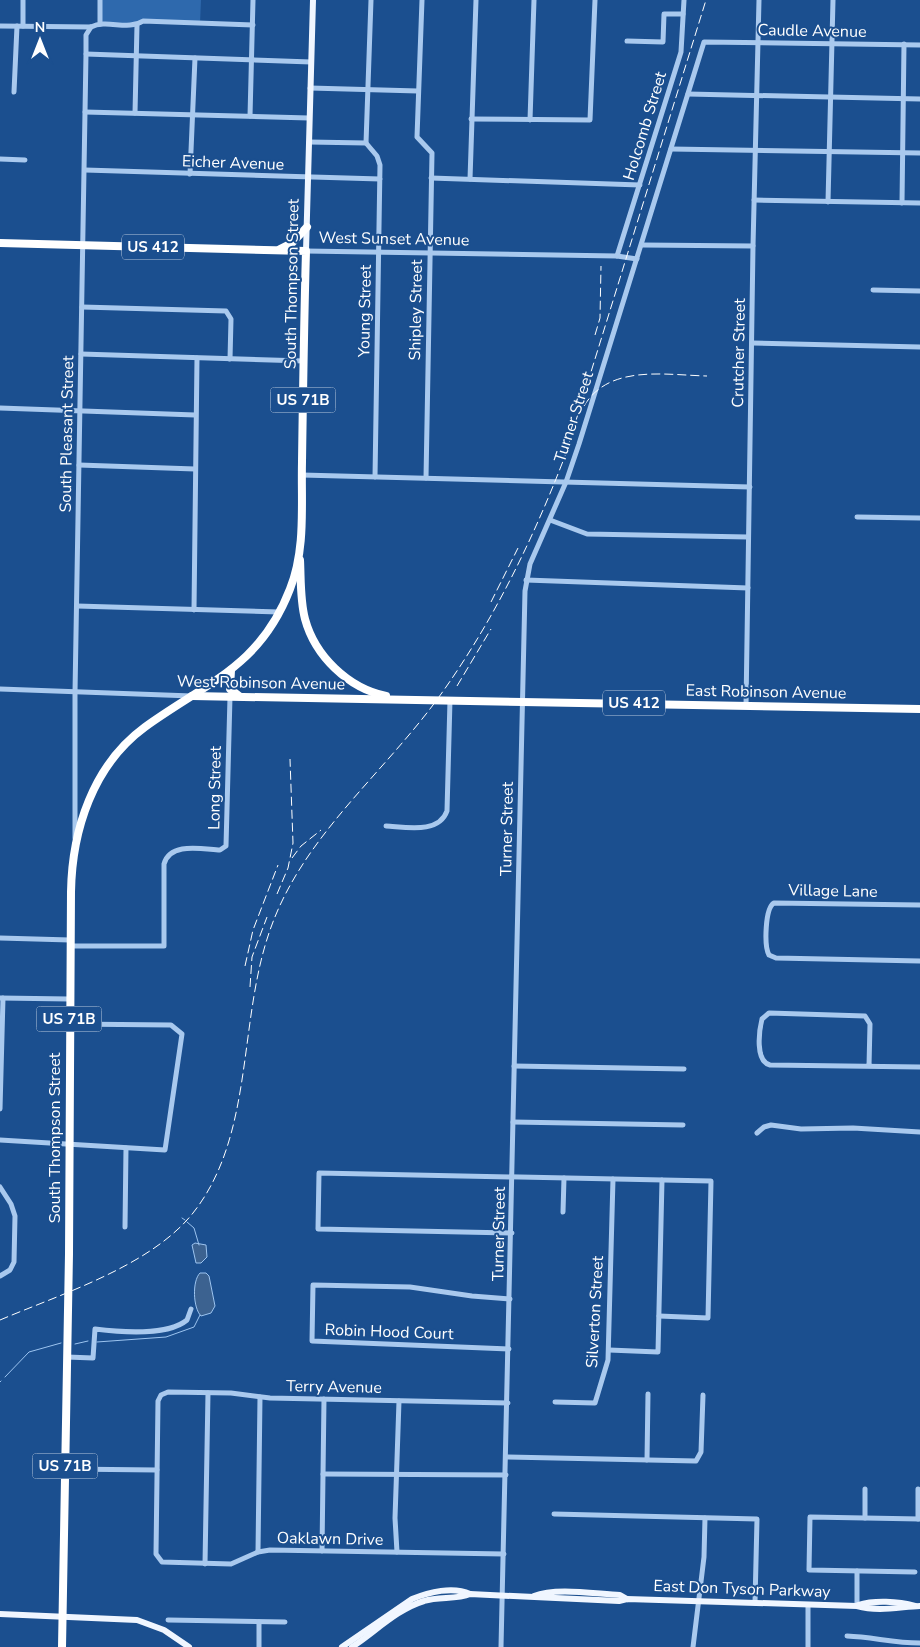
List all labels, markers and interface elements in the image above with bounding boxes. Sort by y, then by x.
north arrow [15,15,65,65]
text: N [35,18,45,37]
street label: Caudle Avenue [757,19,867,43]
street label: Holcomb Street [618,69,672,183]
street label: Eicher Avenue [181,150,285,176]
street label: South Thompson Street [280,198,304,369]
street label: West Sunset Avenue [318,227,470,251]
road number: US 412 [122,234,184,260]
street label: Shipley Street [404,259,428,361]
street label: Young Street [353,264,377,358]
street label: Crutcher Street [727,298,751,408]
street label: South Pleasant Street [55,355,79,513]
street label: Turner Street [549,368,599,465]
road number: US 71B [270,388,336,412]
street label: West Robinson Avenue [177,671,345,695]
street label: East Robinson Avenue [685,680,847,704]
road number: US 412 [603,690,665,716]
street label: Long Street [203,746,227,830]
street label: Turner Street [495,781,519,876]
street label: Village Lane [787,879,878,903]
road number: US 71B [36,1006,102,1032]
street label: South Thompson Street [44,1052,66,1223]
street label: Turner Street [487,1186,511,1281]
street label: Silverton Street [581,1255,609,1369]
street label: Robin Hood Court [324,1319,454,1345]
street label: Terry Avenue [286,1375,382,1399]
road number: US 71B [32,1454,98,1478]
street label: Oaklawn Drive [277,1527,383,1551]
street label: East Don Tyson Parkway [653,1575,832,1603]

